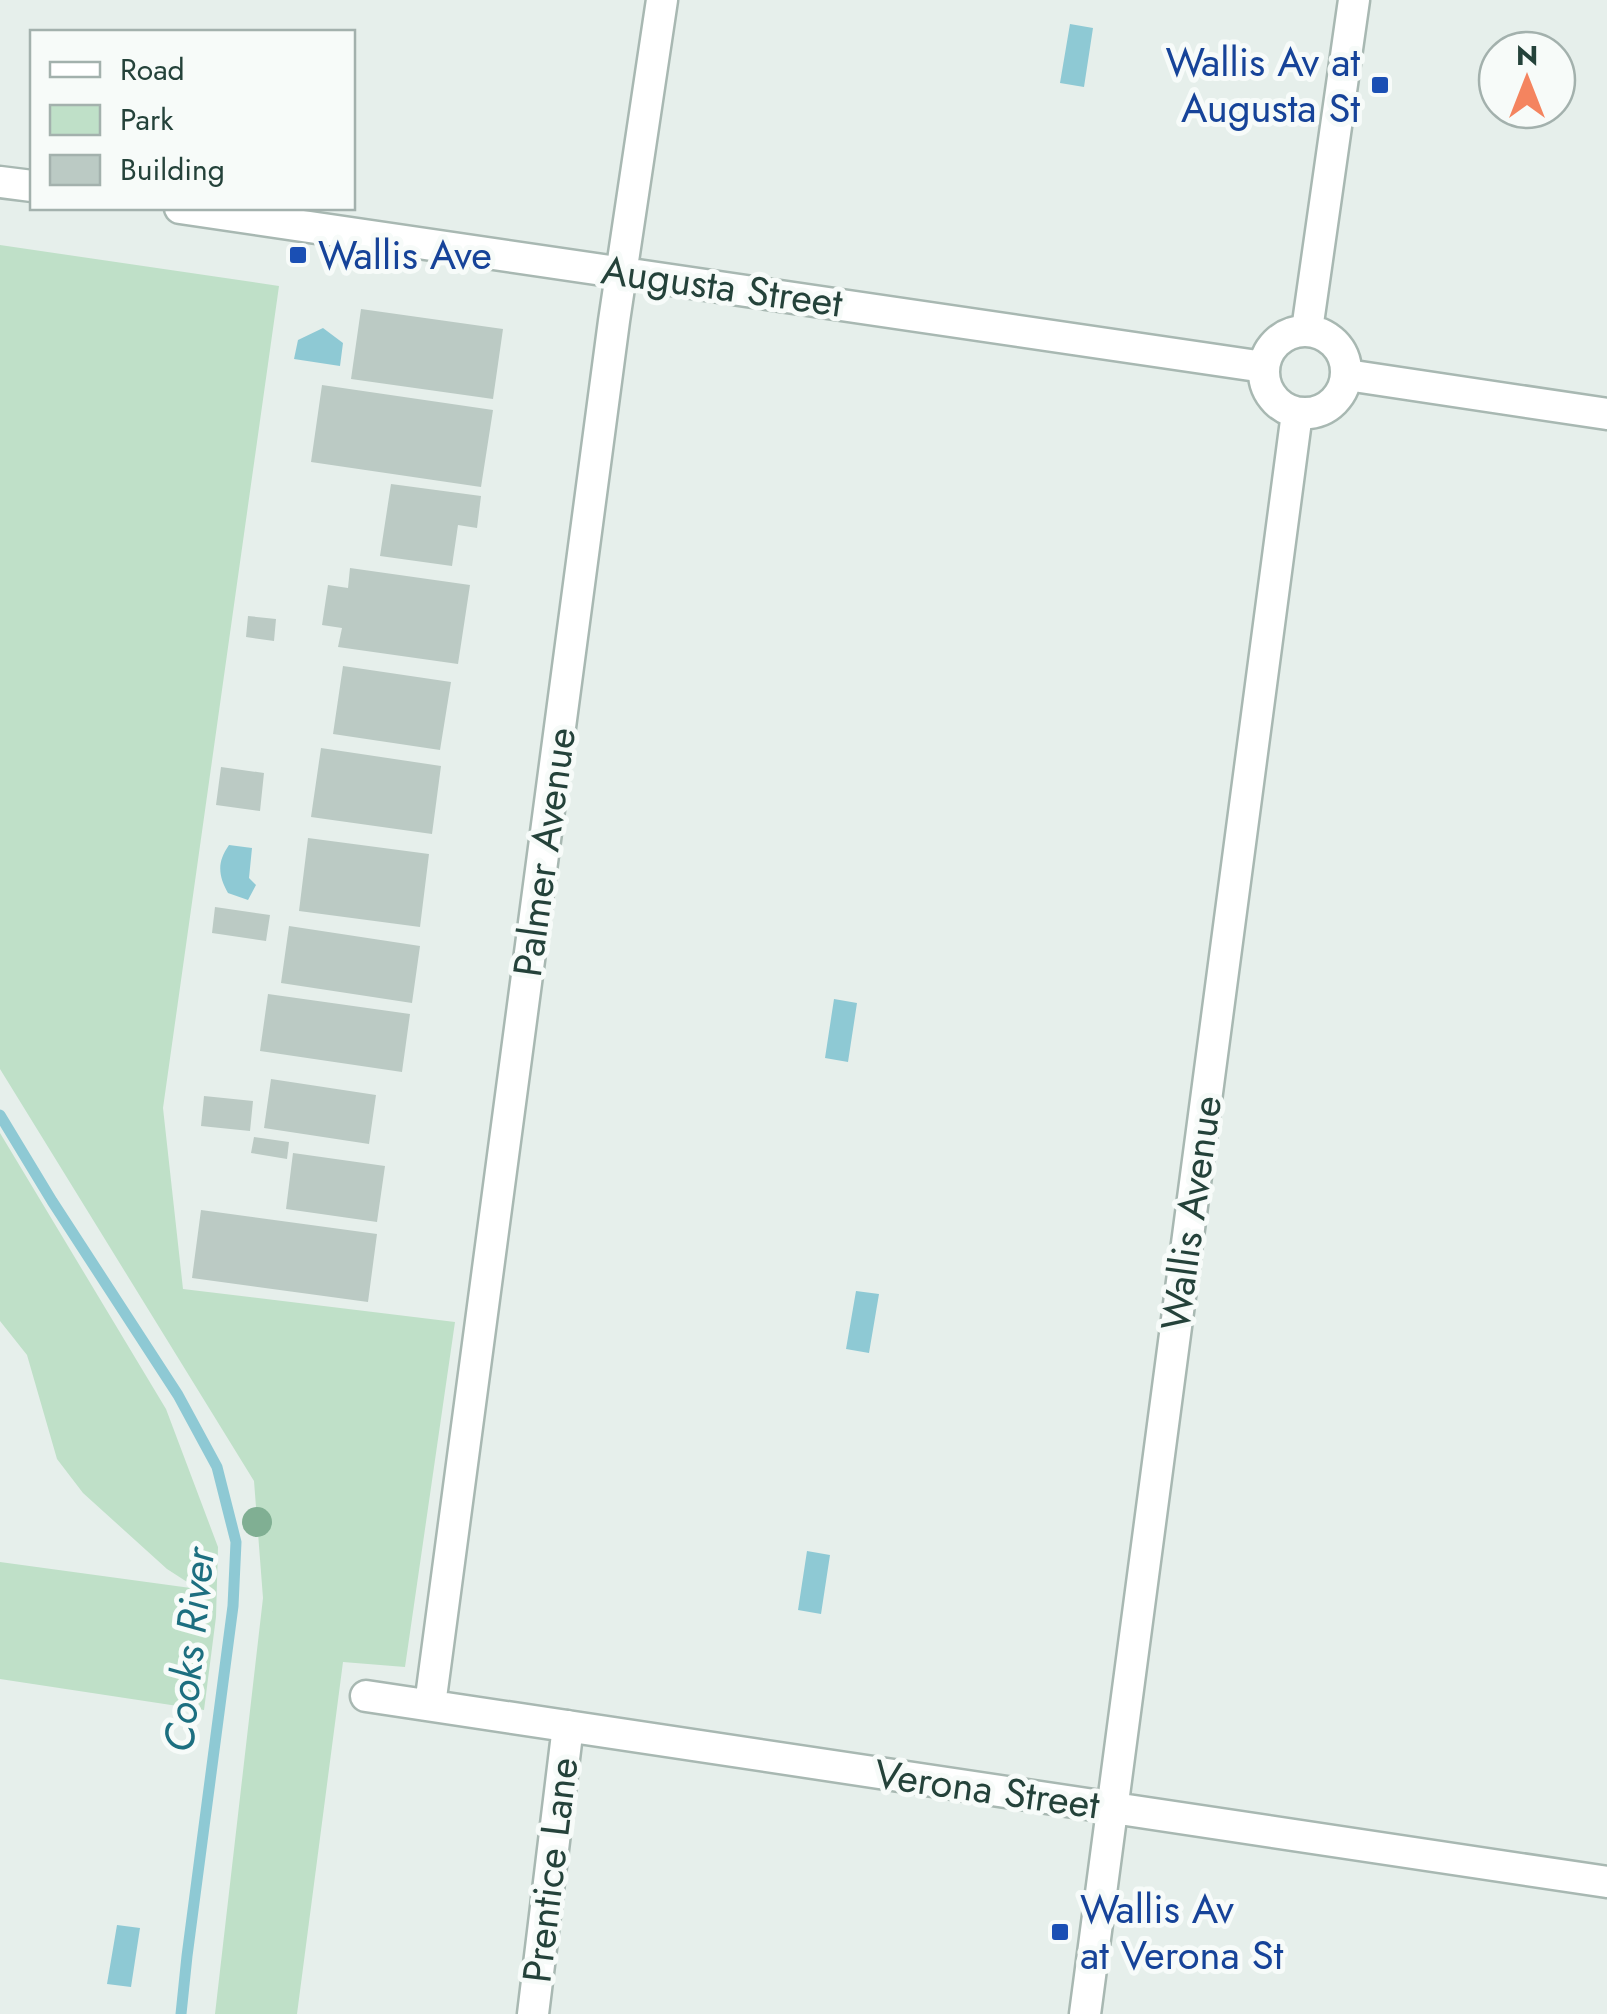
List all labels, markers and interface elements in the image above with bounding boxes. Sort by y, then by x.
legend [30,30,355,210]
north arrow [1477,30,1577,130]
place label: Wallis Av at Augusta St [1165,33,1360,137]
text: N [1516,35,1538,76]
text: Road [120,48,185,91]
marker: Wallis Av at Augusta St [1369,74,1391,96]
text: Park [120,98,174,141]
text: Building [120,148,225,191]
place label: Wallis Ave [318,226,492,284]
street label: Augusta Street [598,240,847,332]
marker: Wallis Ave [287,244,309,266]
street label: Palmer Avenue [498,724,590,980]
street label: Wallis Avenue [1146,1092,1236,1334]
water label: Cooks River [148,1543,230,1755]
street label: Verona Street [871,1745,1104,1834]
street label: Prentice Lane [507,1754,593,1986]
place label: Wallis Av at Verona St [1080,1880,1284,1984]
marker: Wallis Av at Verona St [1049,1921,1071,1943]

